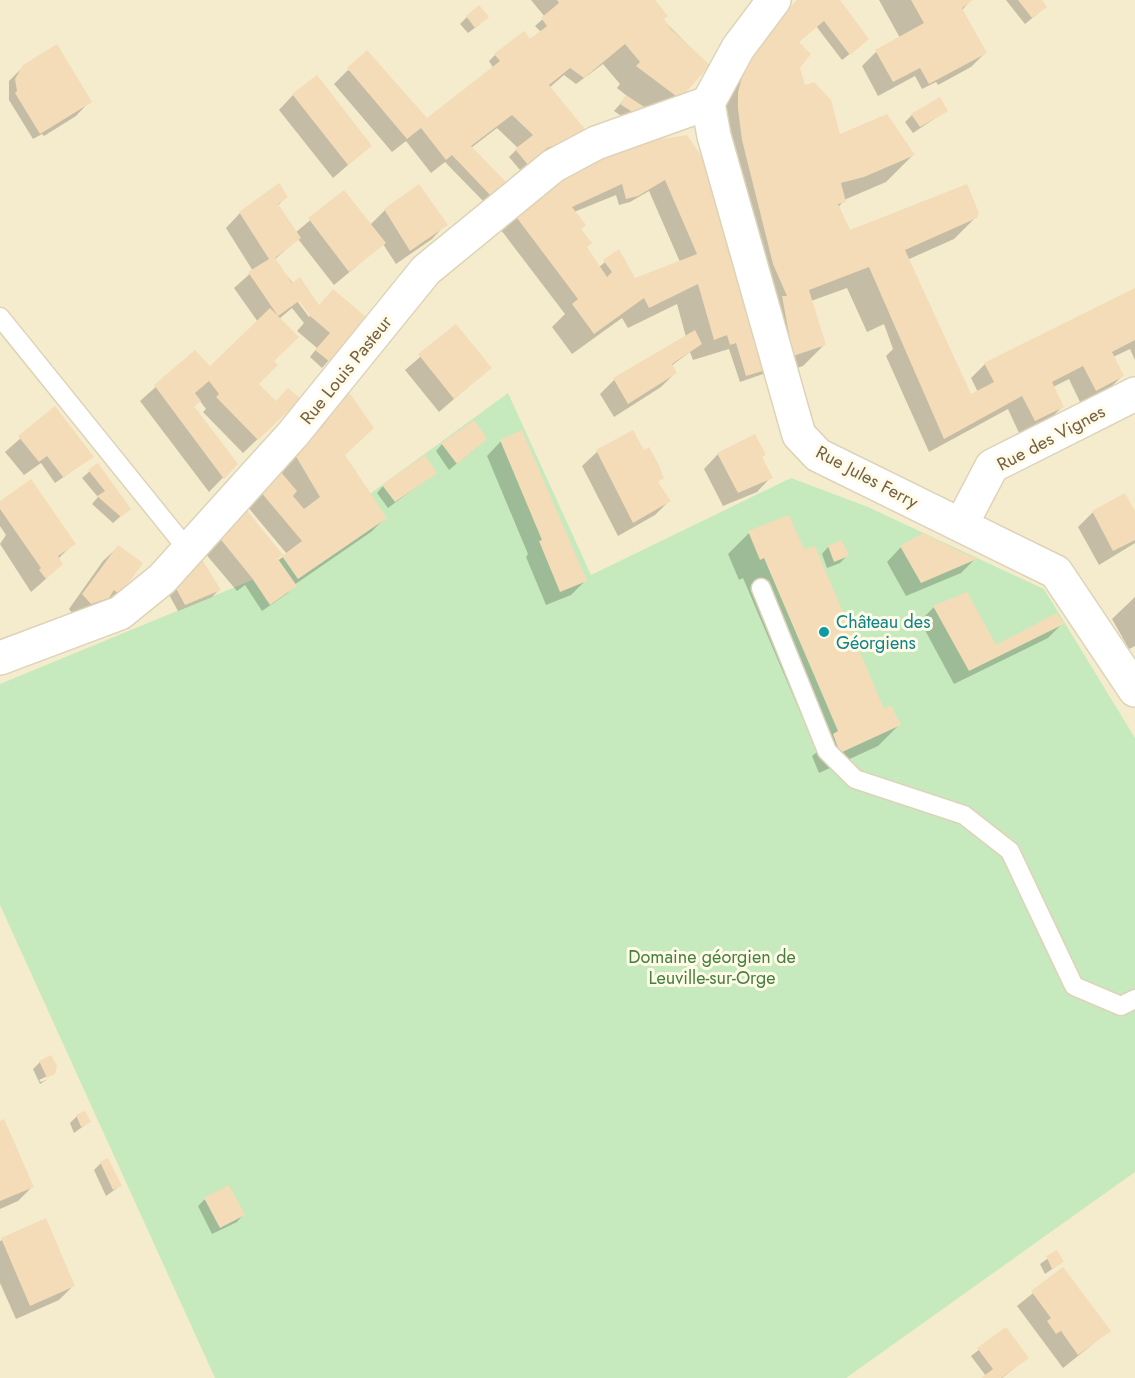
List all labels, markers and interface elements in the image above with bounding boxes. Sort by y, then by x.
street label: Rue Louis Pasteur [294,309,399,430]
street label: Rue des Vignes [992,399,1110,477]
street label: Rue Jules Ferry [811,439,923,515]
place label: Château des Géorgiens [836,609,930,656]
marker: Château des Géorgiens [817,625,831,639]
park label: Domaine géorgien de Leuville-sur-Orge [628,944,796,991]

